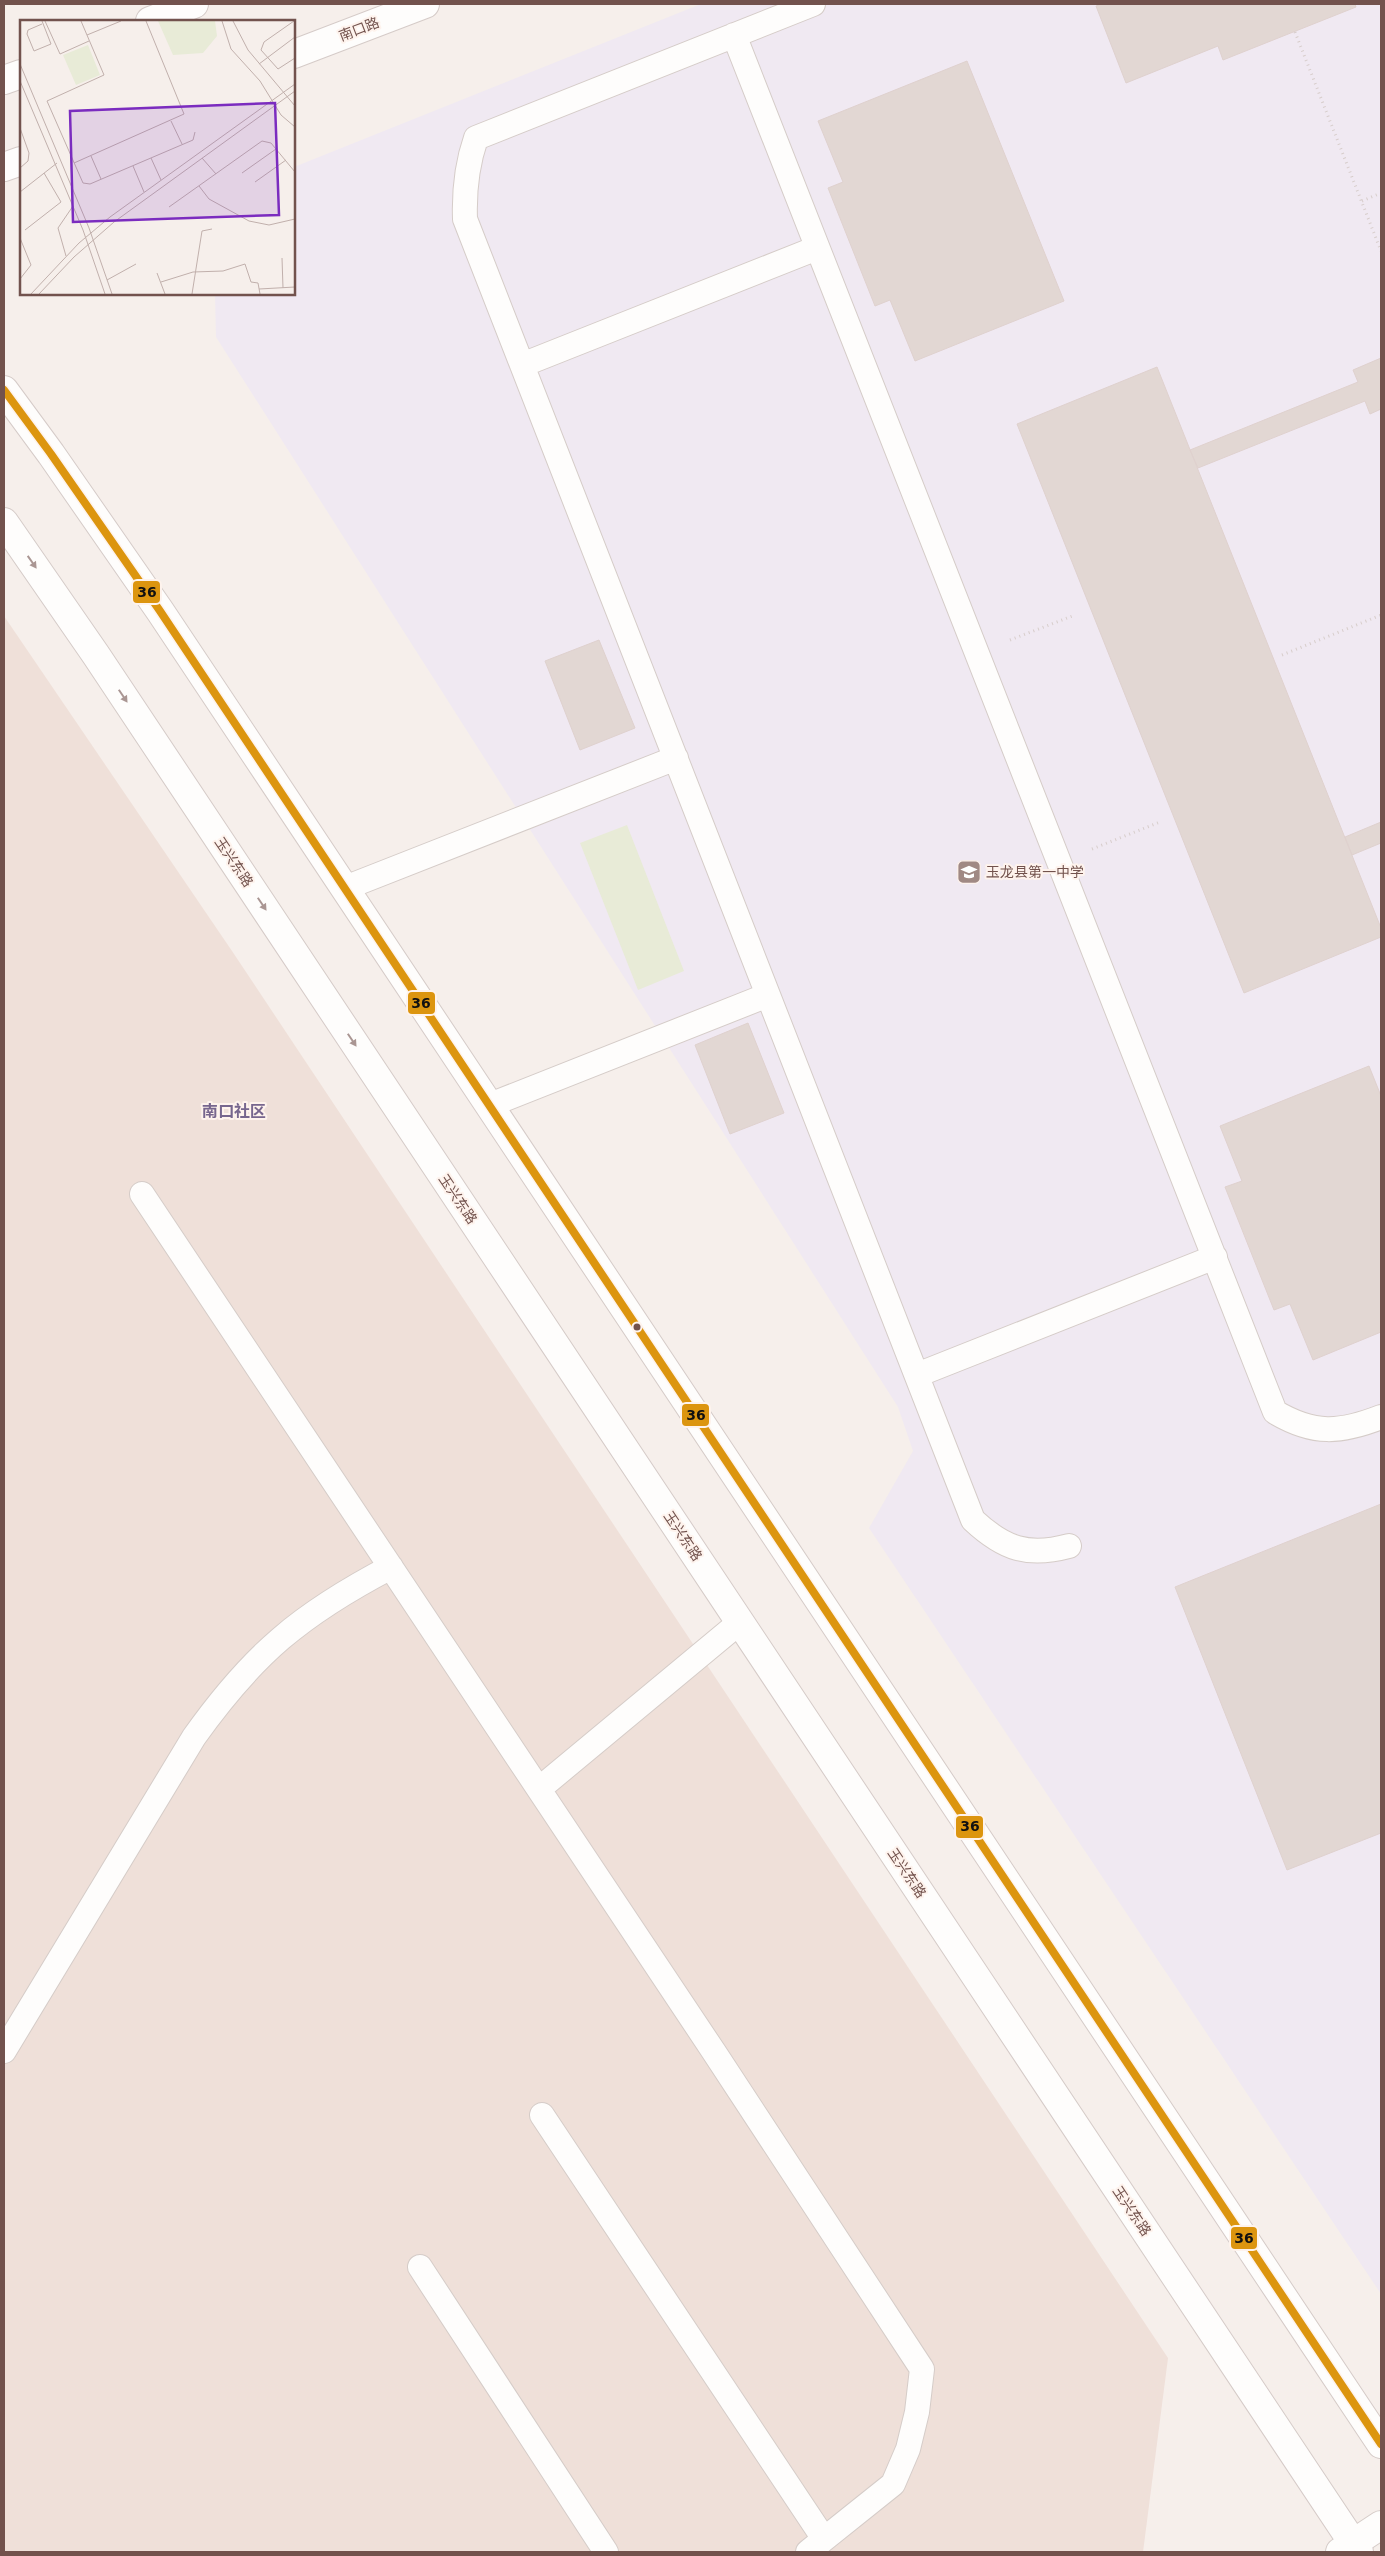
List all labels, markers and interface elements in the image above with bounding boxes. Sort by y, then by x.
street label: 南口路 [337,14,381,44]
inset map [20,20,295,295]
one-way arrow [27,555,37,569]
line badge: 36 [132,580,161,604]
text: 36 [137,584,157,600]
one-way arrow [119,689,128,703]
street label: 玉兴东路 [212,834,256,890]
school or university icon: 玉龙县第一中学 [956,859,982,885]
place label: 玉龙县第一中学 [986,864,1084,880]
one-way arrow [257,898,267,911]
line badge: 36 [407,991,436,1015]
text: 36 [411,995,431,1011]
one-way arrow [347,1033,357,1046]
district label: 南口社区 [202,1102,266,1121]
street label: 玉兴东路 [436,1171,480,1227]
unlabelled marker [632,1322,642,1332]
line badge: 36 [681,1403,710,1427]
text: 36 [686,1407,706,1423]
street label: 玉兴东路 [661,1508,705,1564]
line badge: 36 [955,1815,984,1839]
text: 36 [960,1818,980,1834]
street label: 玉兴东路 [885,1845,929,1901]
street label: 玉兴东路 [1110,2183,1154,2239]
line badge: 36 [1230,2226,1258,2250]
text: 36 [1234,2230,1254,2246]

